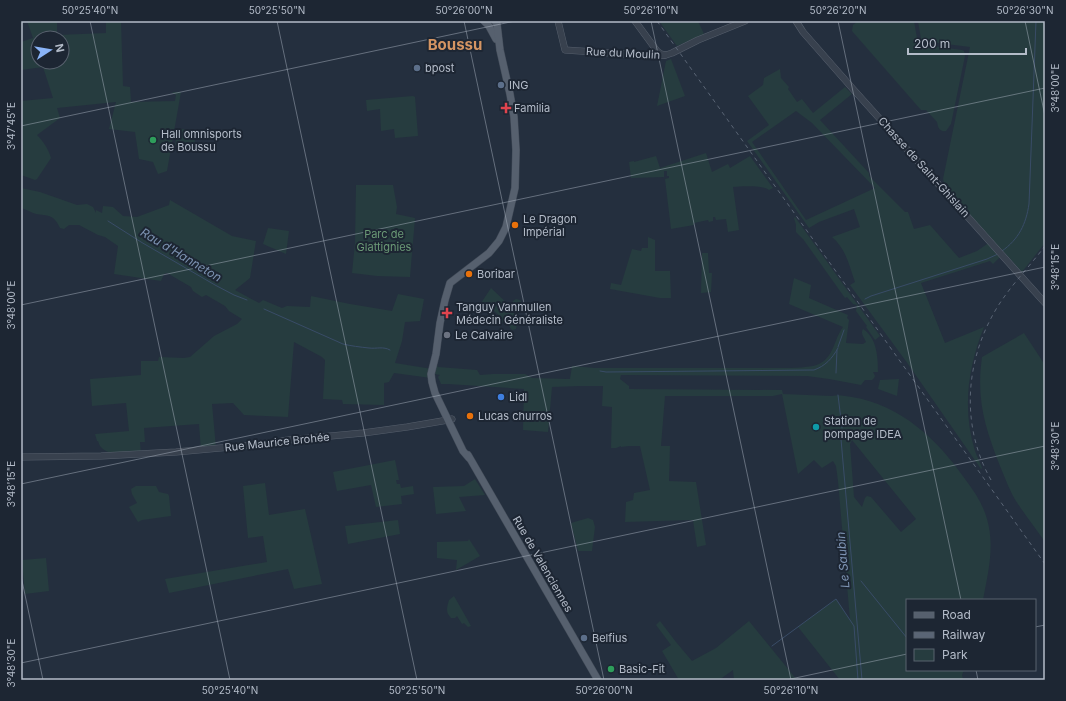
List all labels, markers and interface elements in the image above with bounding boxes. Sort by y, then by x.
text: 50°25'40"N [62,4,118,16]
text: 50°25'50"N [249,4,305,16]
text: 50°26'00"N [435,4,493,16]
text: 50°26'10"N [624,4,678,16]
text: 50°26'20"N [810,4,866,16]
text: 50°26'30"N [997,4,1053,16]
north arrow [30,30,70,70]
scale bar [908,30,1026,56]
district label: Boussu [428,35,482,54]
text: 200 m [914,36,950,51]
text: N [52,42,68,53]
street label: Rue du Moulin [586,44,660,62]
place label: bpost [425,61,455,75]
marker: bpost [412,63,422,73]
text: 3°48'00"E [1049,63,1061,113]
place label: ING [509,78,528,92]
marker: ING [496,80,506,90]
place label: Familia [514,101,550,115]
text: 3°47'45"E [5,102,17,150]
marker: Familia [501,103,511,113]
street label: Chasse de Saint-Ghislain [875,114,973,220]
place label: Hall omnisports de Boussu [161,127,242,154]
marker: Hall omnisports de Boussu [148,135,158,145]
place label: Le Dragon Impérial [523,212,577,239]
marker: Le Dragon Impérial [510,220,520,230]
water label: Rau d'Hanneton [138,224,224,285]
park label: Parc de Glattignies [357,227,412,254]
text: 3°48'15"E [1049,244,1061,290]
place label: Boribar [477,267,515,281]
marker: Boribar [464,269,474,279]
text: 3°48'00"E [5,280,17,330]
place label: Tanguy Vanmullen Médecin Généraliste [456,300,563,327]
marker: Tanguy Vanmullen Médecin Généraliste [441,307,453,319]
place label: Le Calvaire [455,328,513,342]
marker: Le Calvaire [442,330,452,340]
place label: Lidl [509,390,527,404]
marker: Lidl [496,392,506,402]
place label: Lucas churros [478,409,552,423]
marker: Lucas churros [465,411,475,421]
place label: Station de pompage IDEA [824,414,902,441]
marker: Station de pompage IDEA [811,422,821,432]
text: 3°48'30"E [1049,422,1061,470]
street label: Rue Maurice Brohée [224,430,330,454]
text: 3°48'15"E [5,461,17,507]
street label: Rue de Valenciennes [510,513,576,615]
water label: Le Saubin [833,531,852,589]
legend [906,599,1036,671]
text: Road [942,607,971,622]
text: Railway [942,627,986,642]
place label: Belfius [592,631,628,645]
marker: Belfius [579,633,589,643]
text: 3°48'30"E [5,639,17,687]
text: Park [942,647,968,662]
place label: Basic-Fit [619,662,665,676]
marker: Basic-Fit [606,664,616,674]
text: 50°25'40"N [202,684,258,696]
text: 50°25'50"N [389,684,445,696]
text: 50°26'00"N [575,684,633,696]
text: 50°26'10"N [764,684,818,696]

